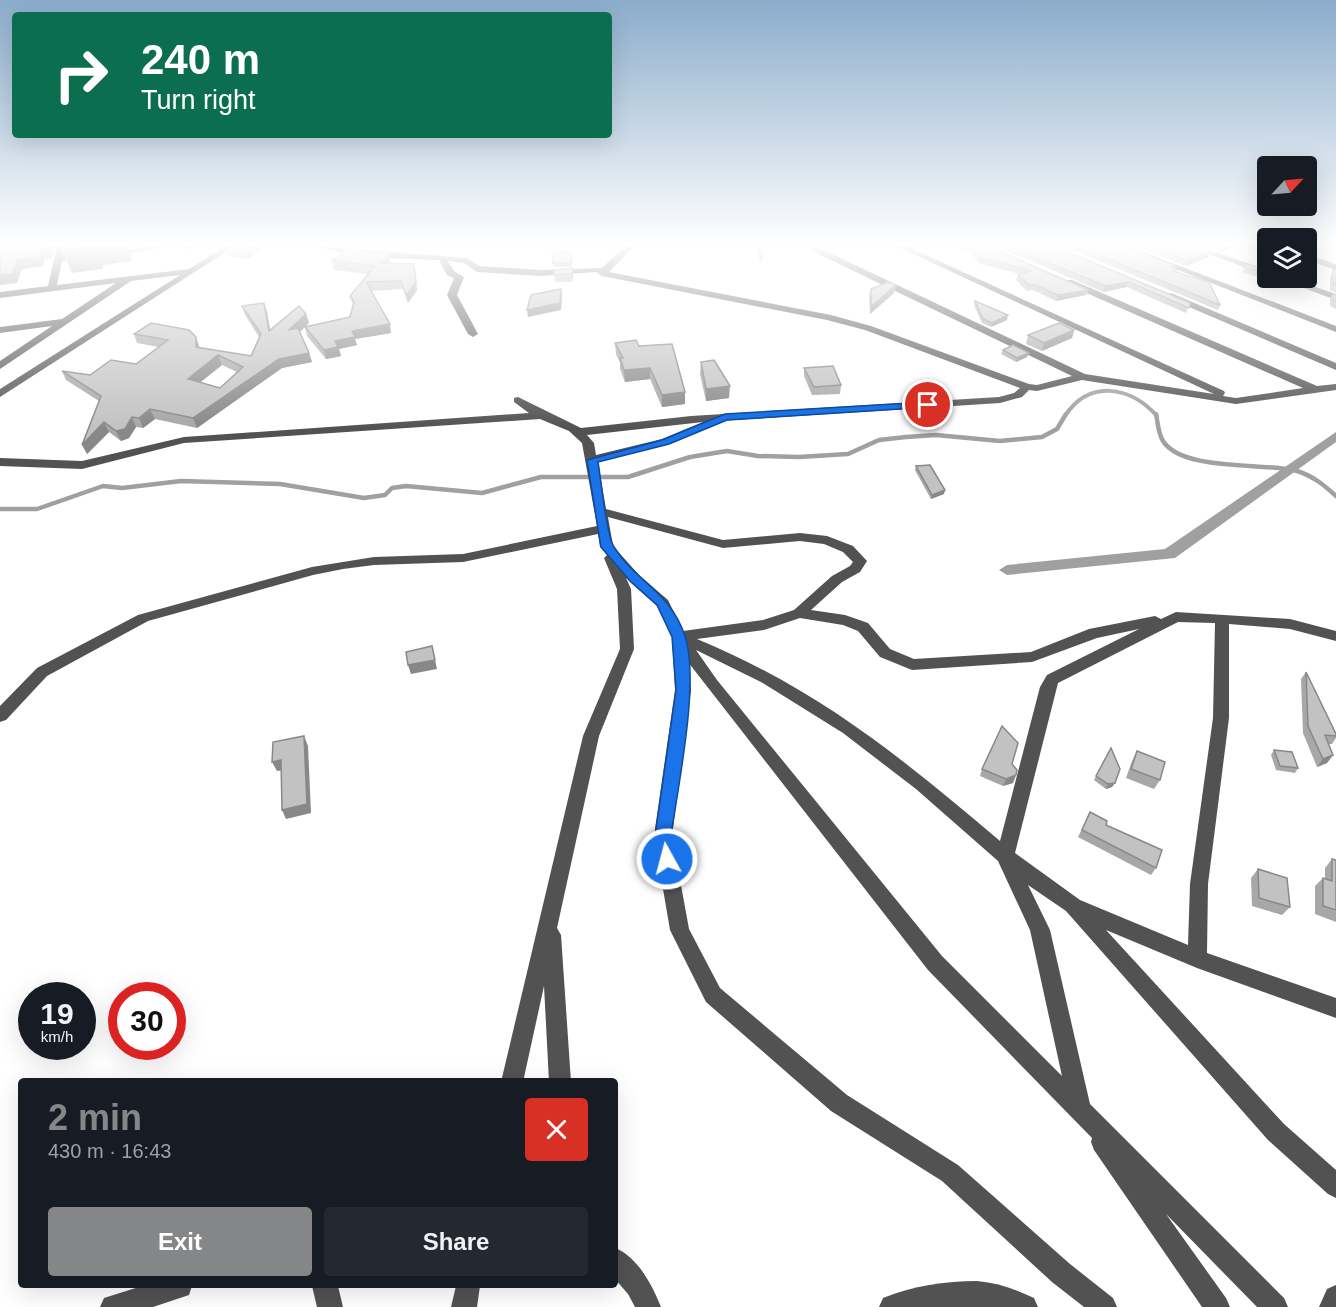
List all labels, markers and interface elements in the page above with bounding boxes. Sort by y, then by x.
icon: right [42,36,120,114]
text: 240 m [141,36,260,83]
text: Turn right [141,85,256,115]
north arrow [1257,156,1317,216]
map controls [1257,156,1317,288]
button: layers [1257,228,1317,288]
pin [902,379,953,430]
icon: arrive [911,388,944,421]
position arrow [635,827,699,891]
speed limit sign: 30 [108,982,186,1060]
text: 19 [40,997,74,1030]
text: km/h [41,1028,73,1045]
text: 2 min [48,1097,142,1138]
button: close [525,1098,588,1161]
text: 430 m · 16:43 [48,1140,171,1162]
button: Exit [48,1207,312,1276]
button: Share [324,1207,588,1276]

